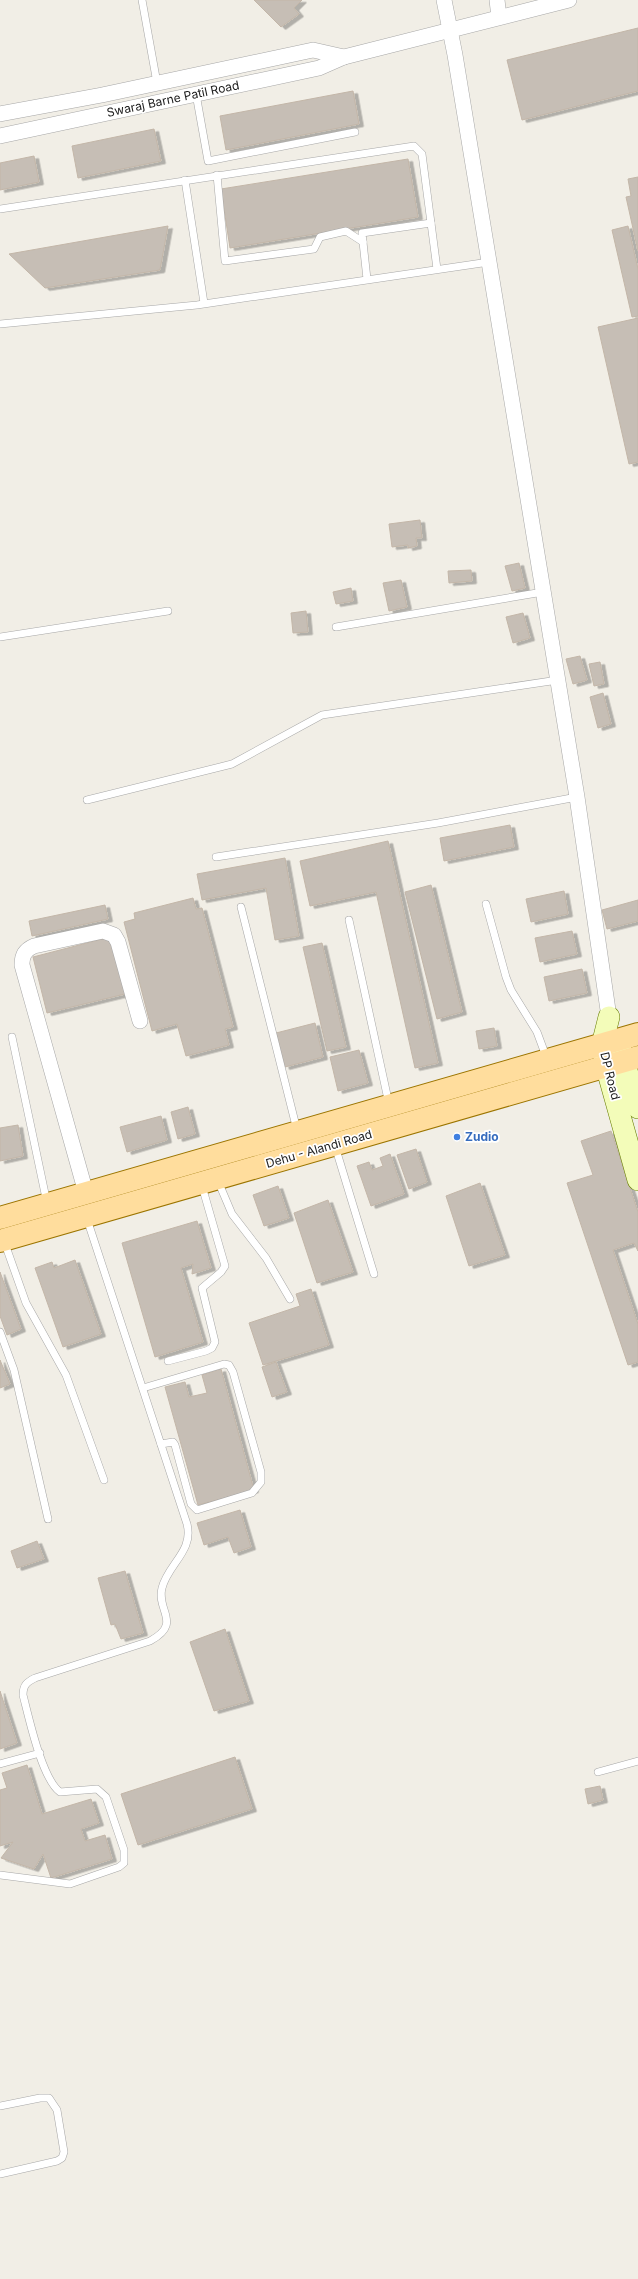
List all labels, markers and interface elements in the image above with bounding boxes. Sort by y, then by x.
street label: Swaraj Barne Patil Road [105,77,240,120]
street label: DP Road [597,1050,624,1101]
street label: Dehu - Alandi Road [264,1126,374,1171]
place label: Zudio [465,1129,499,1144]
marker: Zudio [452,1132,462,1142]

